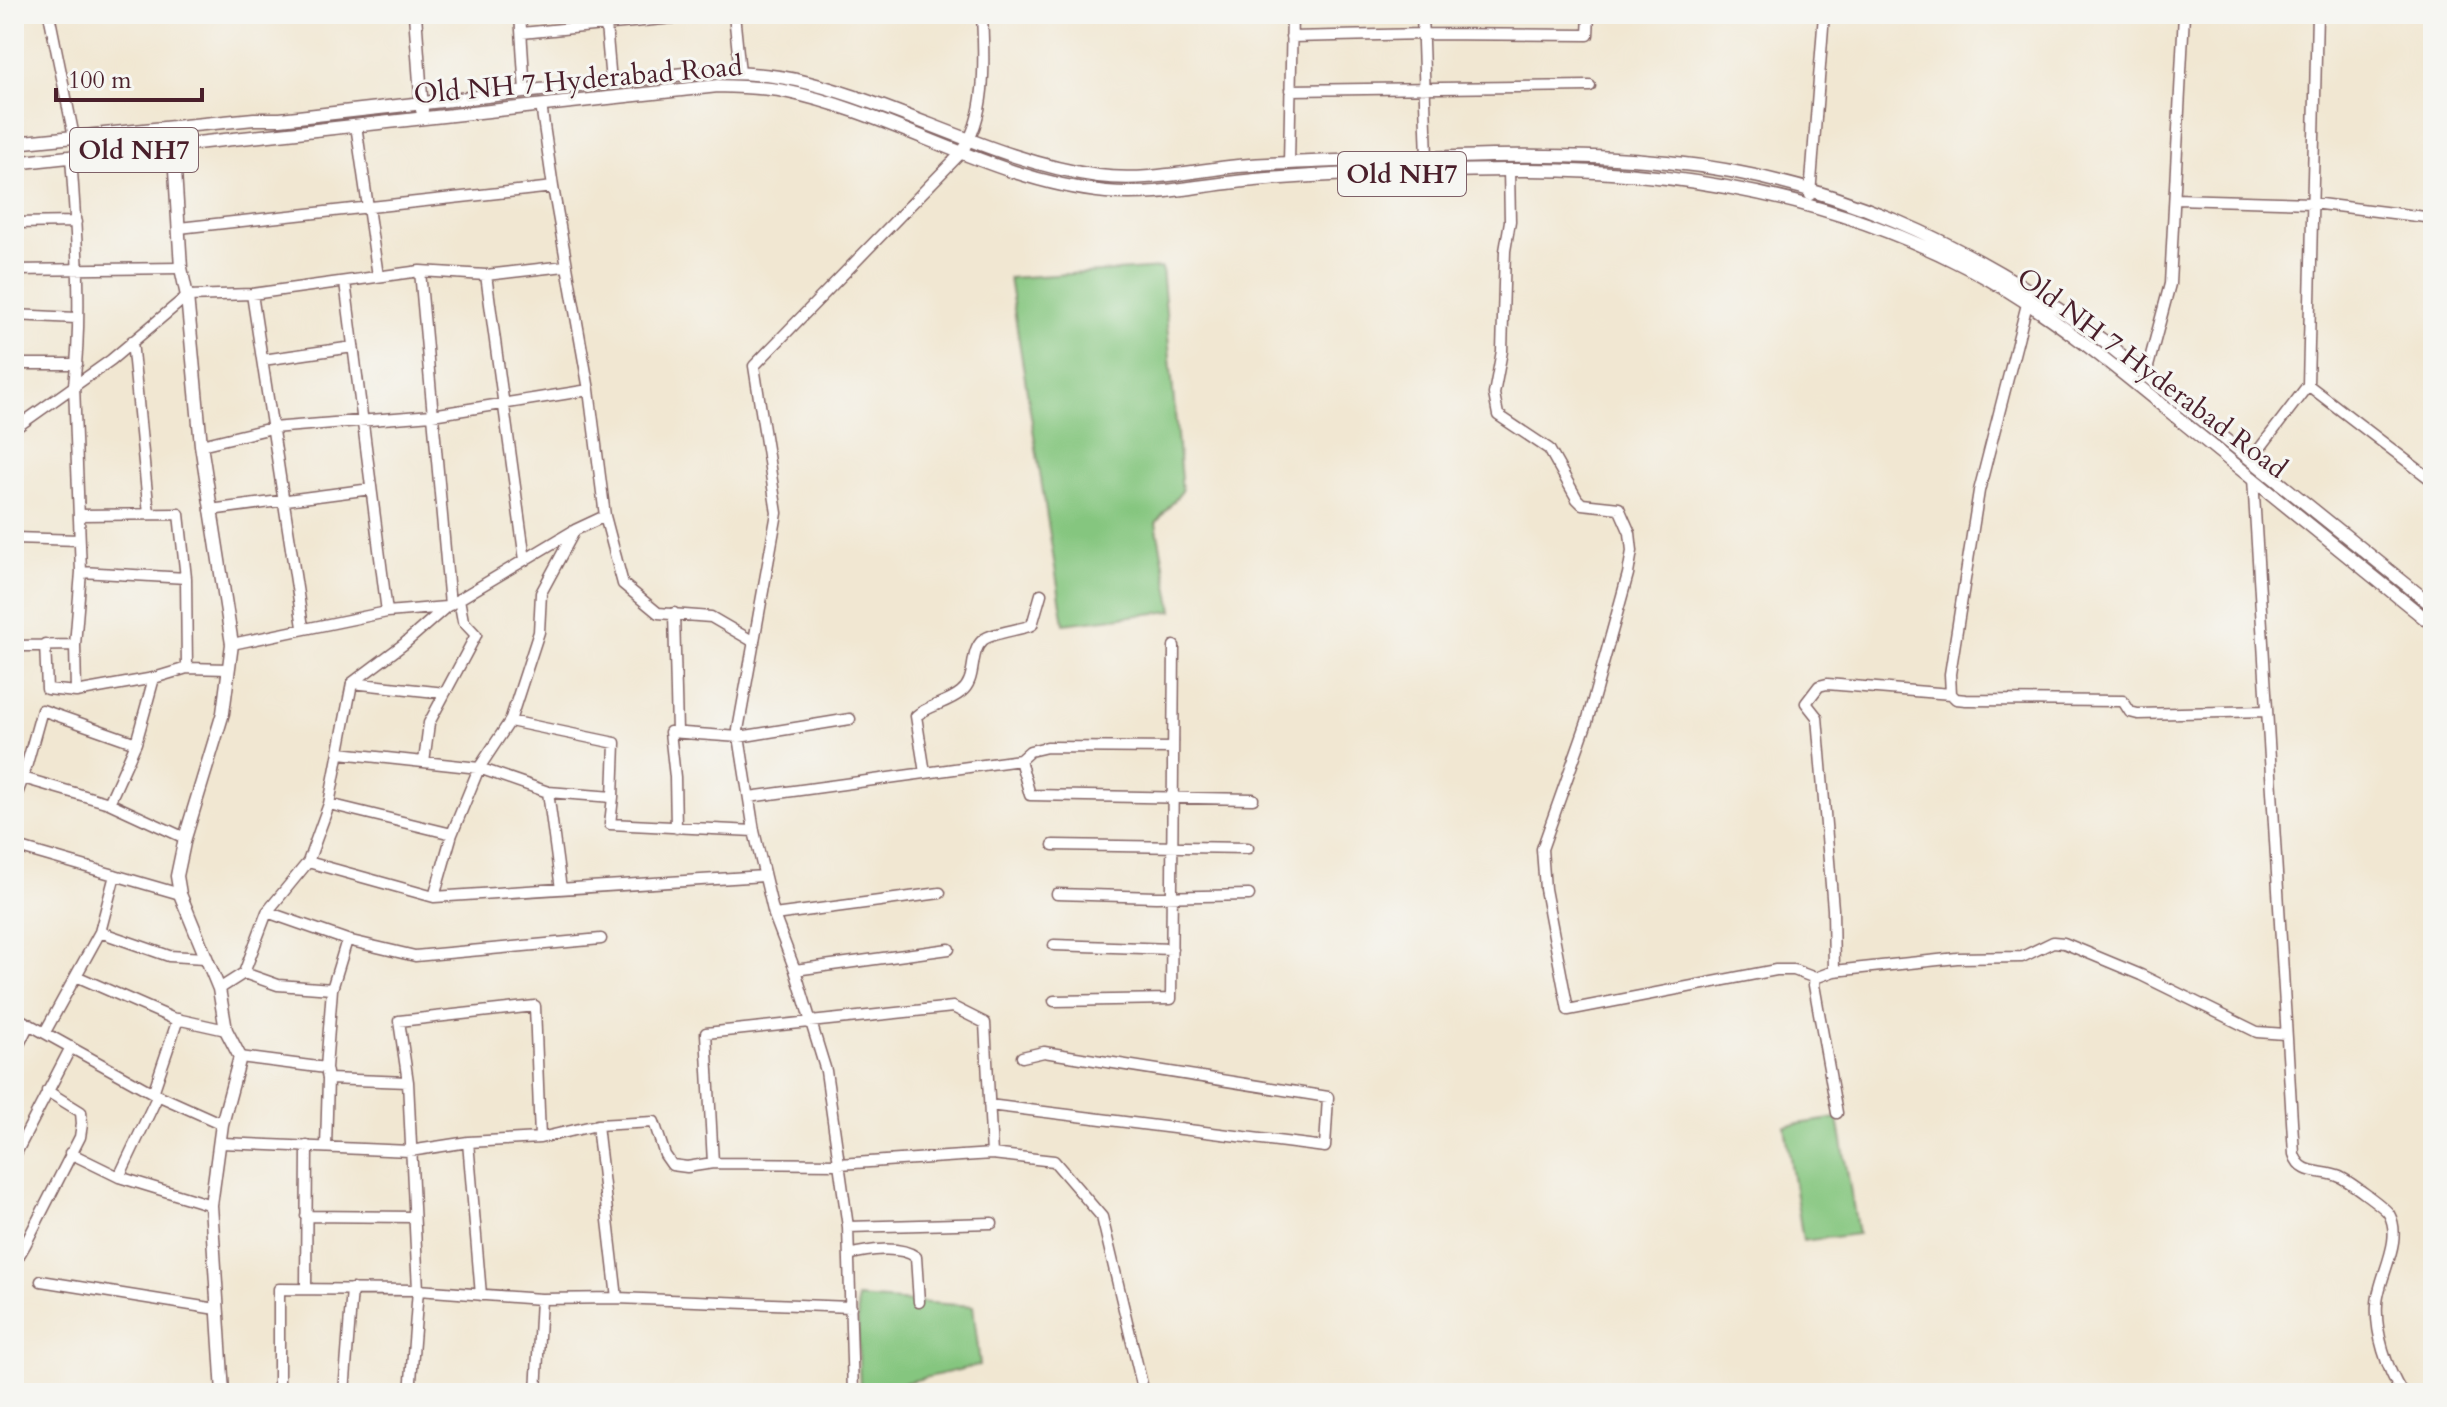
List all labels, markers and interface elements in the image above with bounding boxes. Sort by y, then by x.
street label: Old NH 7 Hyderabad Road [412,47,744,113]
scale bar [56,52,202,102]
text: 100 m [68,64,132,97]
road number: Old NH7 [70,128,198,172]
road number: Old NH7 [1338,152,1466,196]
street label: Old NH 7 Hyderabad Road [2009,259,2295,487]

